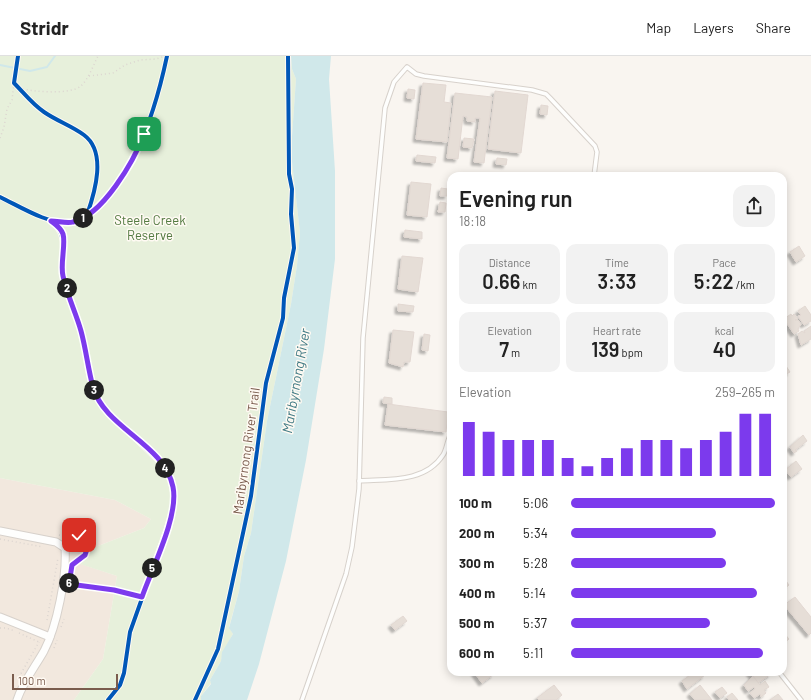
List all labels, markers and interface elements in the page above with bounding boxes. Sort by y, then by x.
text: Stridr [20,16,69,39]
text: Map [646,19,671,36]
text: Layers [693,19,734,36]
text: Share [756,19,791,36]
pin [127,117,161,151]
icon: arrive [133,123,155,145]
text: Evening run [459,185,573,211]
button: share [733,185,775,227]
pin: 1 [73,208,93,228]
text: 1 [81,211,85,224]
park label: Steele Creek Reserve [114,212,186,243]
text: 18:18 [459,213,486,229]
text: Distance [489,256,531,269]
text: Time [605,256,629,269]
text: Pace [713,256,736,269]
text: 0.66 [482,269,520,293]
text: 3:33 [598,269,636,293]
text: 5:22 [694,269,734,293]
pin: 2 [57,278,77,298]
text: km [520,278,537,291]
text: /km [734,278,755,291]
text: 2 [64,281,70,294]
text: Elevation [488,324,532,337]
text: Heart rate [593,324,641,337]
text: kcal [715,324,734,337]
water label: Maribyrnong River [278,326,313,435]
text: 7 [499,337,509,361]
text: 139 [591,337,619,361]
text: 40 [713,337,736,361]
text: m [509,346,520,359]
text: bpm [619,346,643,359]
pin: 3 [84,380,104,400]
text: 3 [91,383,97,396]
text: Elevation [459,384,511,400]
text: 259–265 m [715,384,775,400]
street label: Maribyrnong River Trail [229,386,263,516]
pin: 4 [155,458,175,478]
text: 4 [162,461,168,474]
text: 100 m [459,495,492,511]
text: 5:06 [523,495,548,511]
pin [62,518,96,552]
icon: check [68,524,90,546]
text: 200 m [459,525,495,541]
text: 5:34 [523,525,548,541]
text: 300 m [459,555,494,571]
text: 5:28 [523,555,548,571]
pin: 5 [142,558,162,578]
text: 5 [149,561,155,574]
pin: 6 [59,573,79,593]
text: 6 [66,576,72,589]
text: 400 m [459,585,495,601]
text: 5:14 [523,585,546,601]
text: 500 m [459,615,494,631]
text: 5:37 [523,615,547,631]
text: 600 m [459,645,494,661]
text: 5:11 [523,645,543,661]
scale bar [12,672,118,691]
text: 100 m [18,674,46,687]

